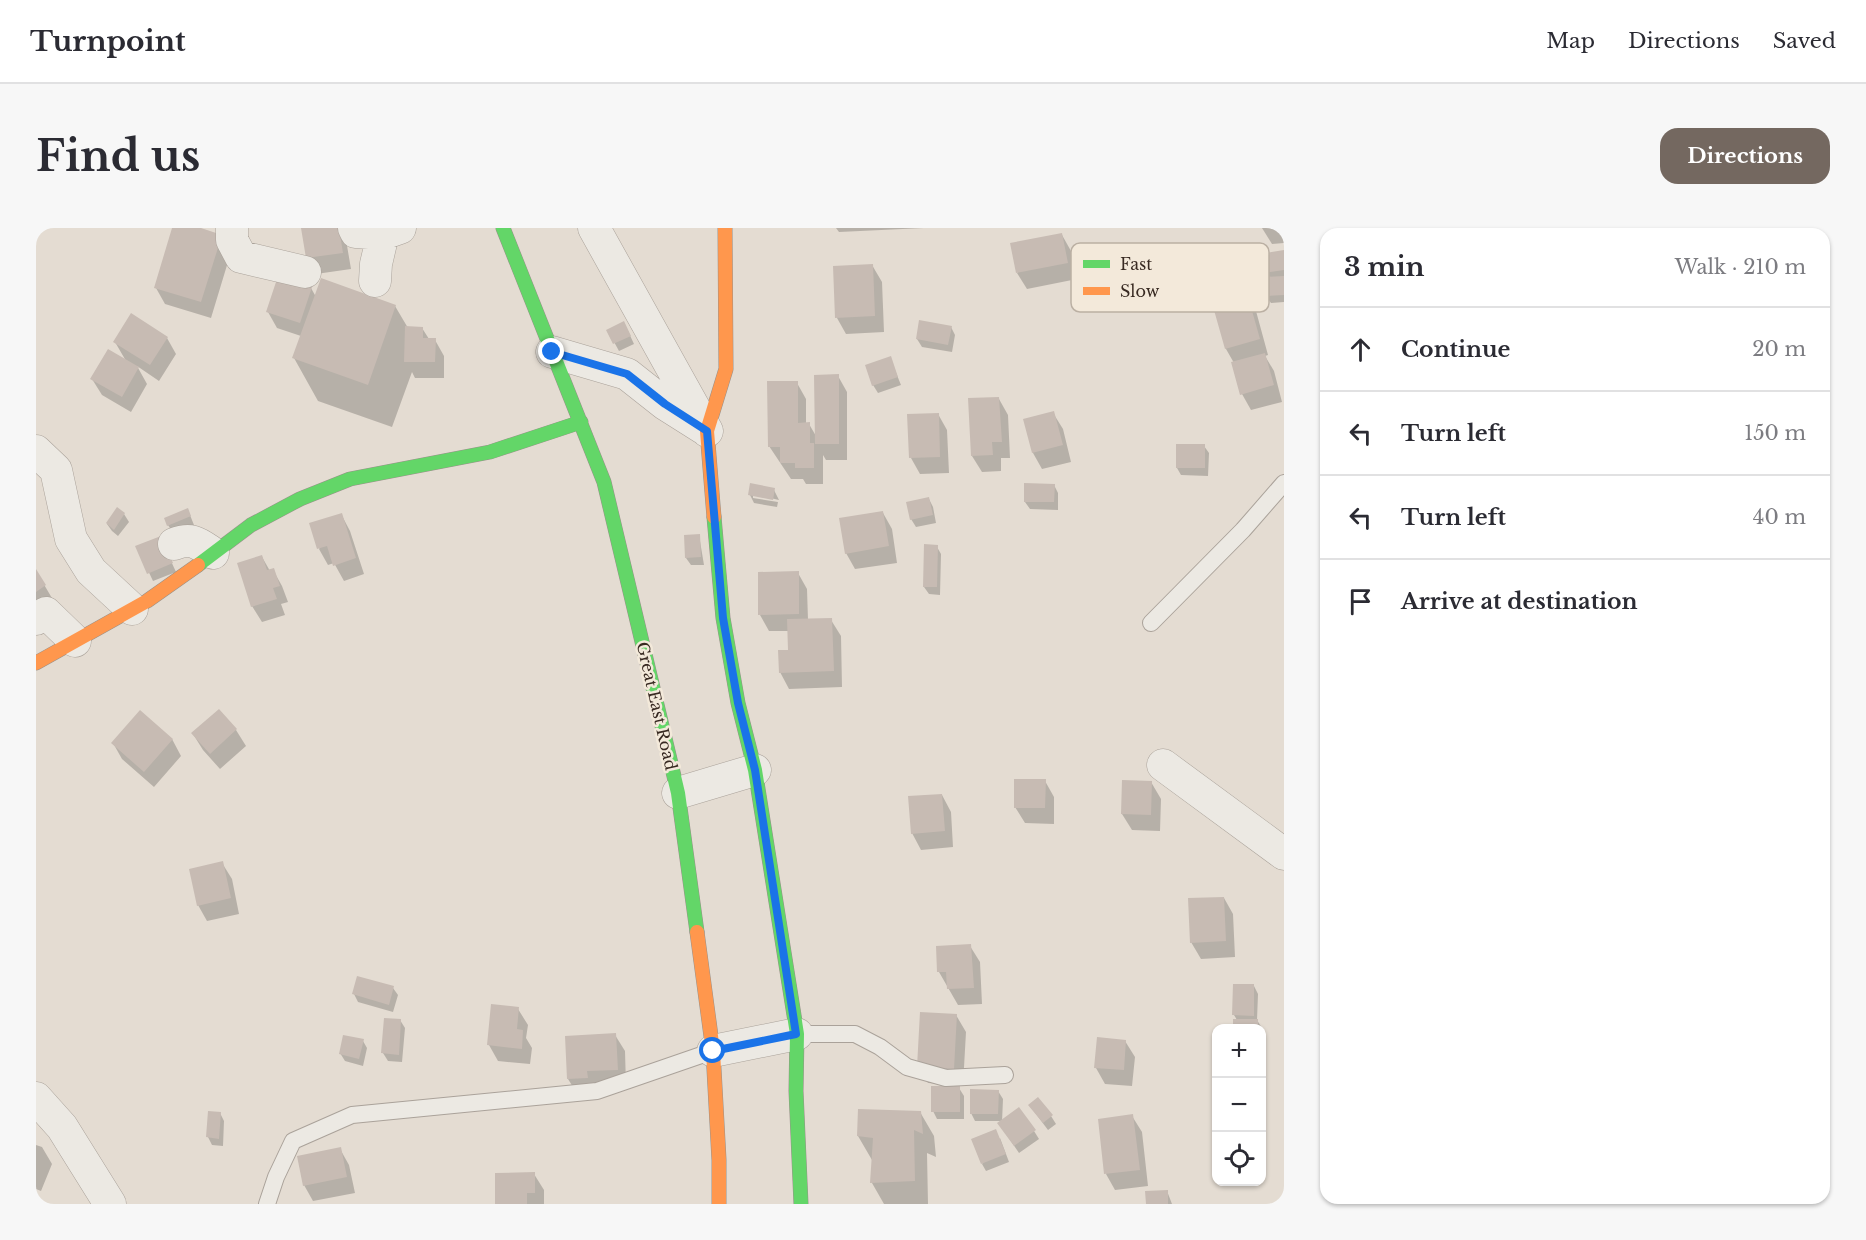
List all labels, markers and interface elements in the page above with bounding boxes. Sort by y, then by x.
text: Turnpoint [30,24,186,59]
text: Map [1546,28,1595,54]
text: Directions [1628,28,1740,54]
text: Saved [1773,28,1836,54]
button: Directions [1660,128,1830,184]
text: Find us [36,130,200,182]
legend [1071,243,1269,312]
text: 3 min [1344,251,1425,283]
text: Fast [1120,254,1152,274]
text: Walk · 210 m [1675,255,1806,279]
text: Slow [1120,281,1160,301]
icon: ahead [1344,333,1377,366]
text: Continue [1401,336,1510,363]
text: 20 m [1752,337,1806,361]
route end [538,338,564,364]
icon: left [1344,417,1377,450]
text: Turn left [1401,420,1506,447]
text: 150 m [1744,421,1806,445]
icon: left [1344,501,1377,534]
text: Turn left [1401,504,1506,531]
text: 40 m [1753,505,1806,529]
icon: arrive [1344,585,1377,618]
text: Arrive at destination [1401,588,1638,615]
street label: Great East Road [633,640,682,772]
map controls [1212,1024,1266,1186]
button: + [1212,1024,1266,1078]
route start [699,1037,725,1063]
button: − [1212,1078,1266,1132]
button: locate [1212,1132,1266,1186]

